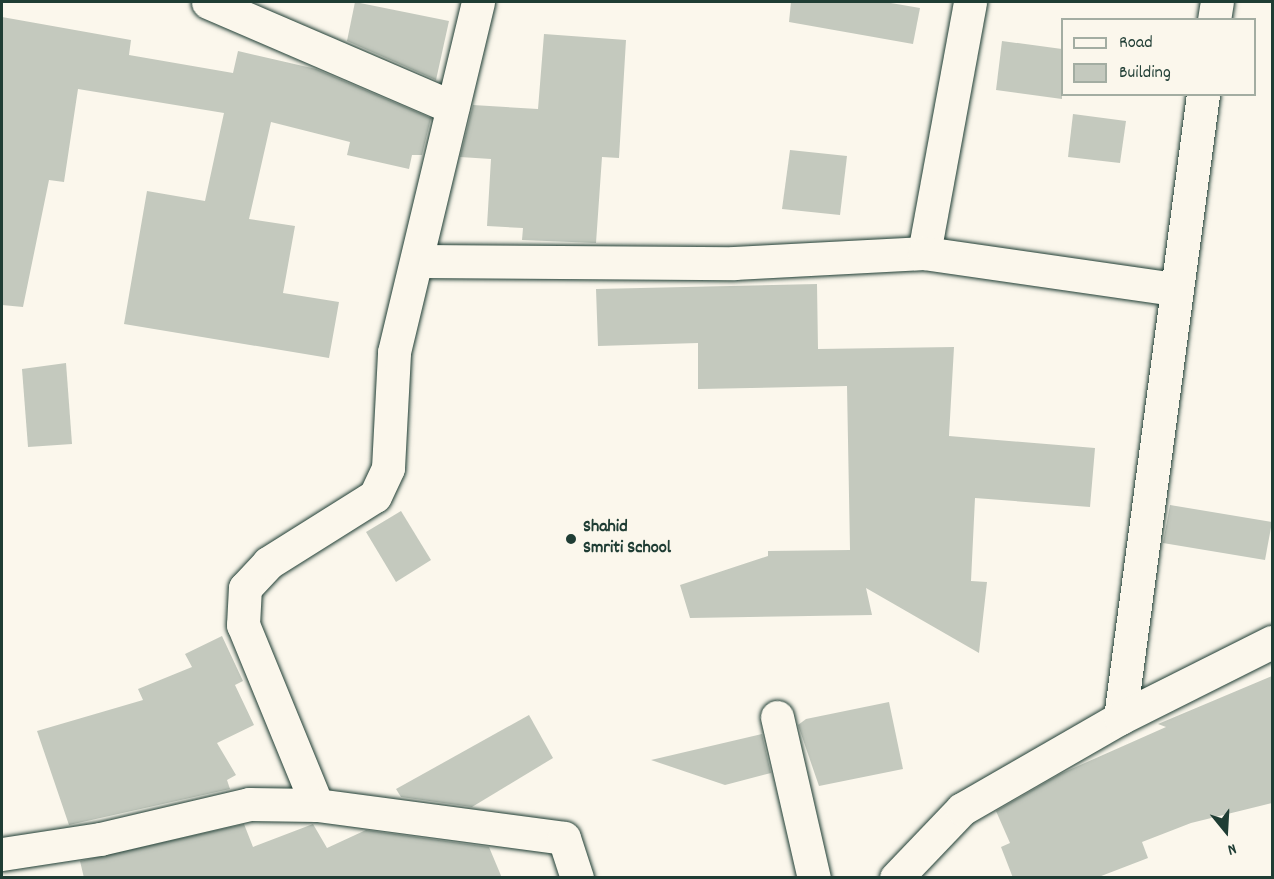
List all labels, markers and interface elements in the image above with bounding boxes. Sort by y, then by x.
legend [1061,18,1256,96]
text: Road [1119,31,1153,56]
text: Building [1119,61,1171,86]
place label: Shahid Smriti School [583,518,671,560]
marker: Shahid Smriti School [564,532,578,546]
north arrow [1196,801,1256,861]
text: N [1224,836,1239,861]

